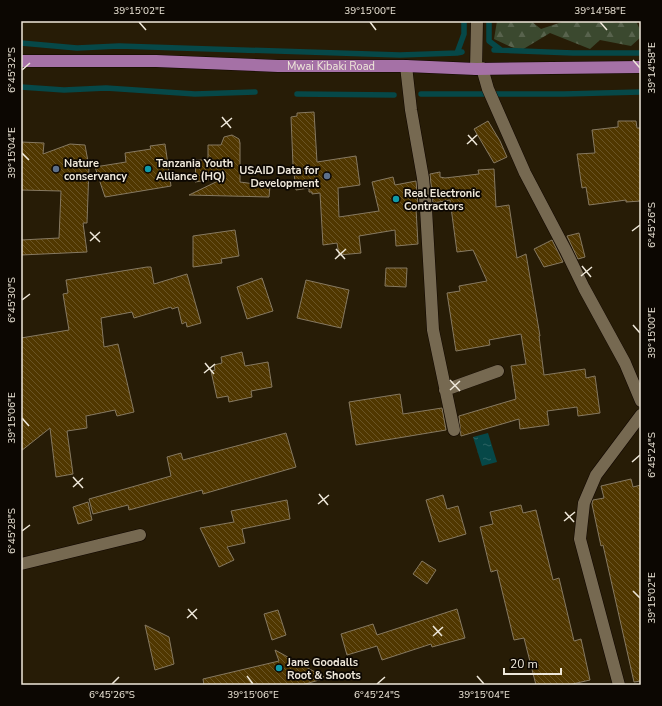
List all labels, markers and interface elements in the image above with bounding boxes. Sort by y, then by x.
text: 39°15'02"E [113,4,165,18]
text: 39°15'00"E [344,4,396,18]
text: 39°14'58"E [574,4,626,18]
text: 39°14'58"E [645,42,659,94]
text: 6°45'32"S [5,47,19,93]
street label: Mwai Kibaki Road [287,59,375,74]
text: 39°15'04"E [5,127,19,179]
place label: Nature conservancy [64,156,127,184]
place label: Tanzania Youth Alliance (HQ) [156,156,233,184]
place label: USAID Data for Development [239,163,320,191]
marker: Nature conservancy [51,164,61,174]
marker: Tanzania Youth Alliance (HQ) [143,164,153,174]
marker: USAID Data for Development [322,171,332,181]
place label: Real Electronic Contractors [404,186,481,214]
marker: Real Electronic Contractors [391,194,401,204]
text: 6°45'26"S [645,202,659,248]
text: 6°45'30"S [5,277,19,323]
text: 39°15'00"E [645,307,659,359]
text: 39°15'06"E [5,392,19,444]
text: 6°45'24"S [645,432,659,478]
text: 6°45'28"S [5,508,19,554]
text: 39°15'02"E [645,572,659,624]
scale bar [504,650,561,676]
place label: Jane Goodalls Root & Shoots [286,655,361,683]
text: 20 m [510,656,538,672]
marker: Jane Goodalls Root & Shoots [274,663,284,673]
text: 6°45'26"S [89,688,135,702]
text: 39°15'06"E [227,688,279,702]
text: 6°45'24"S [354,688,400,702]
text: 39°15'04"E [458,688,510,702]

